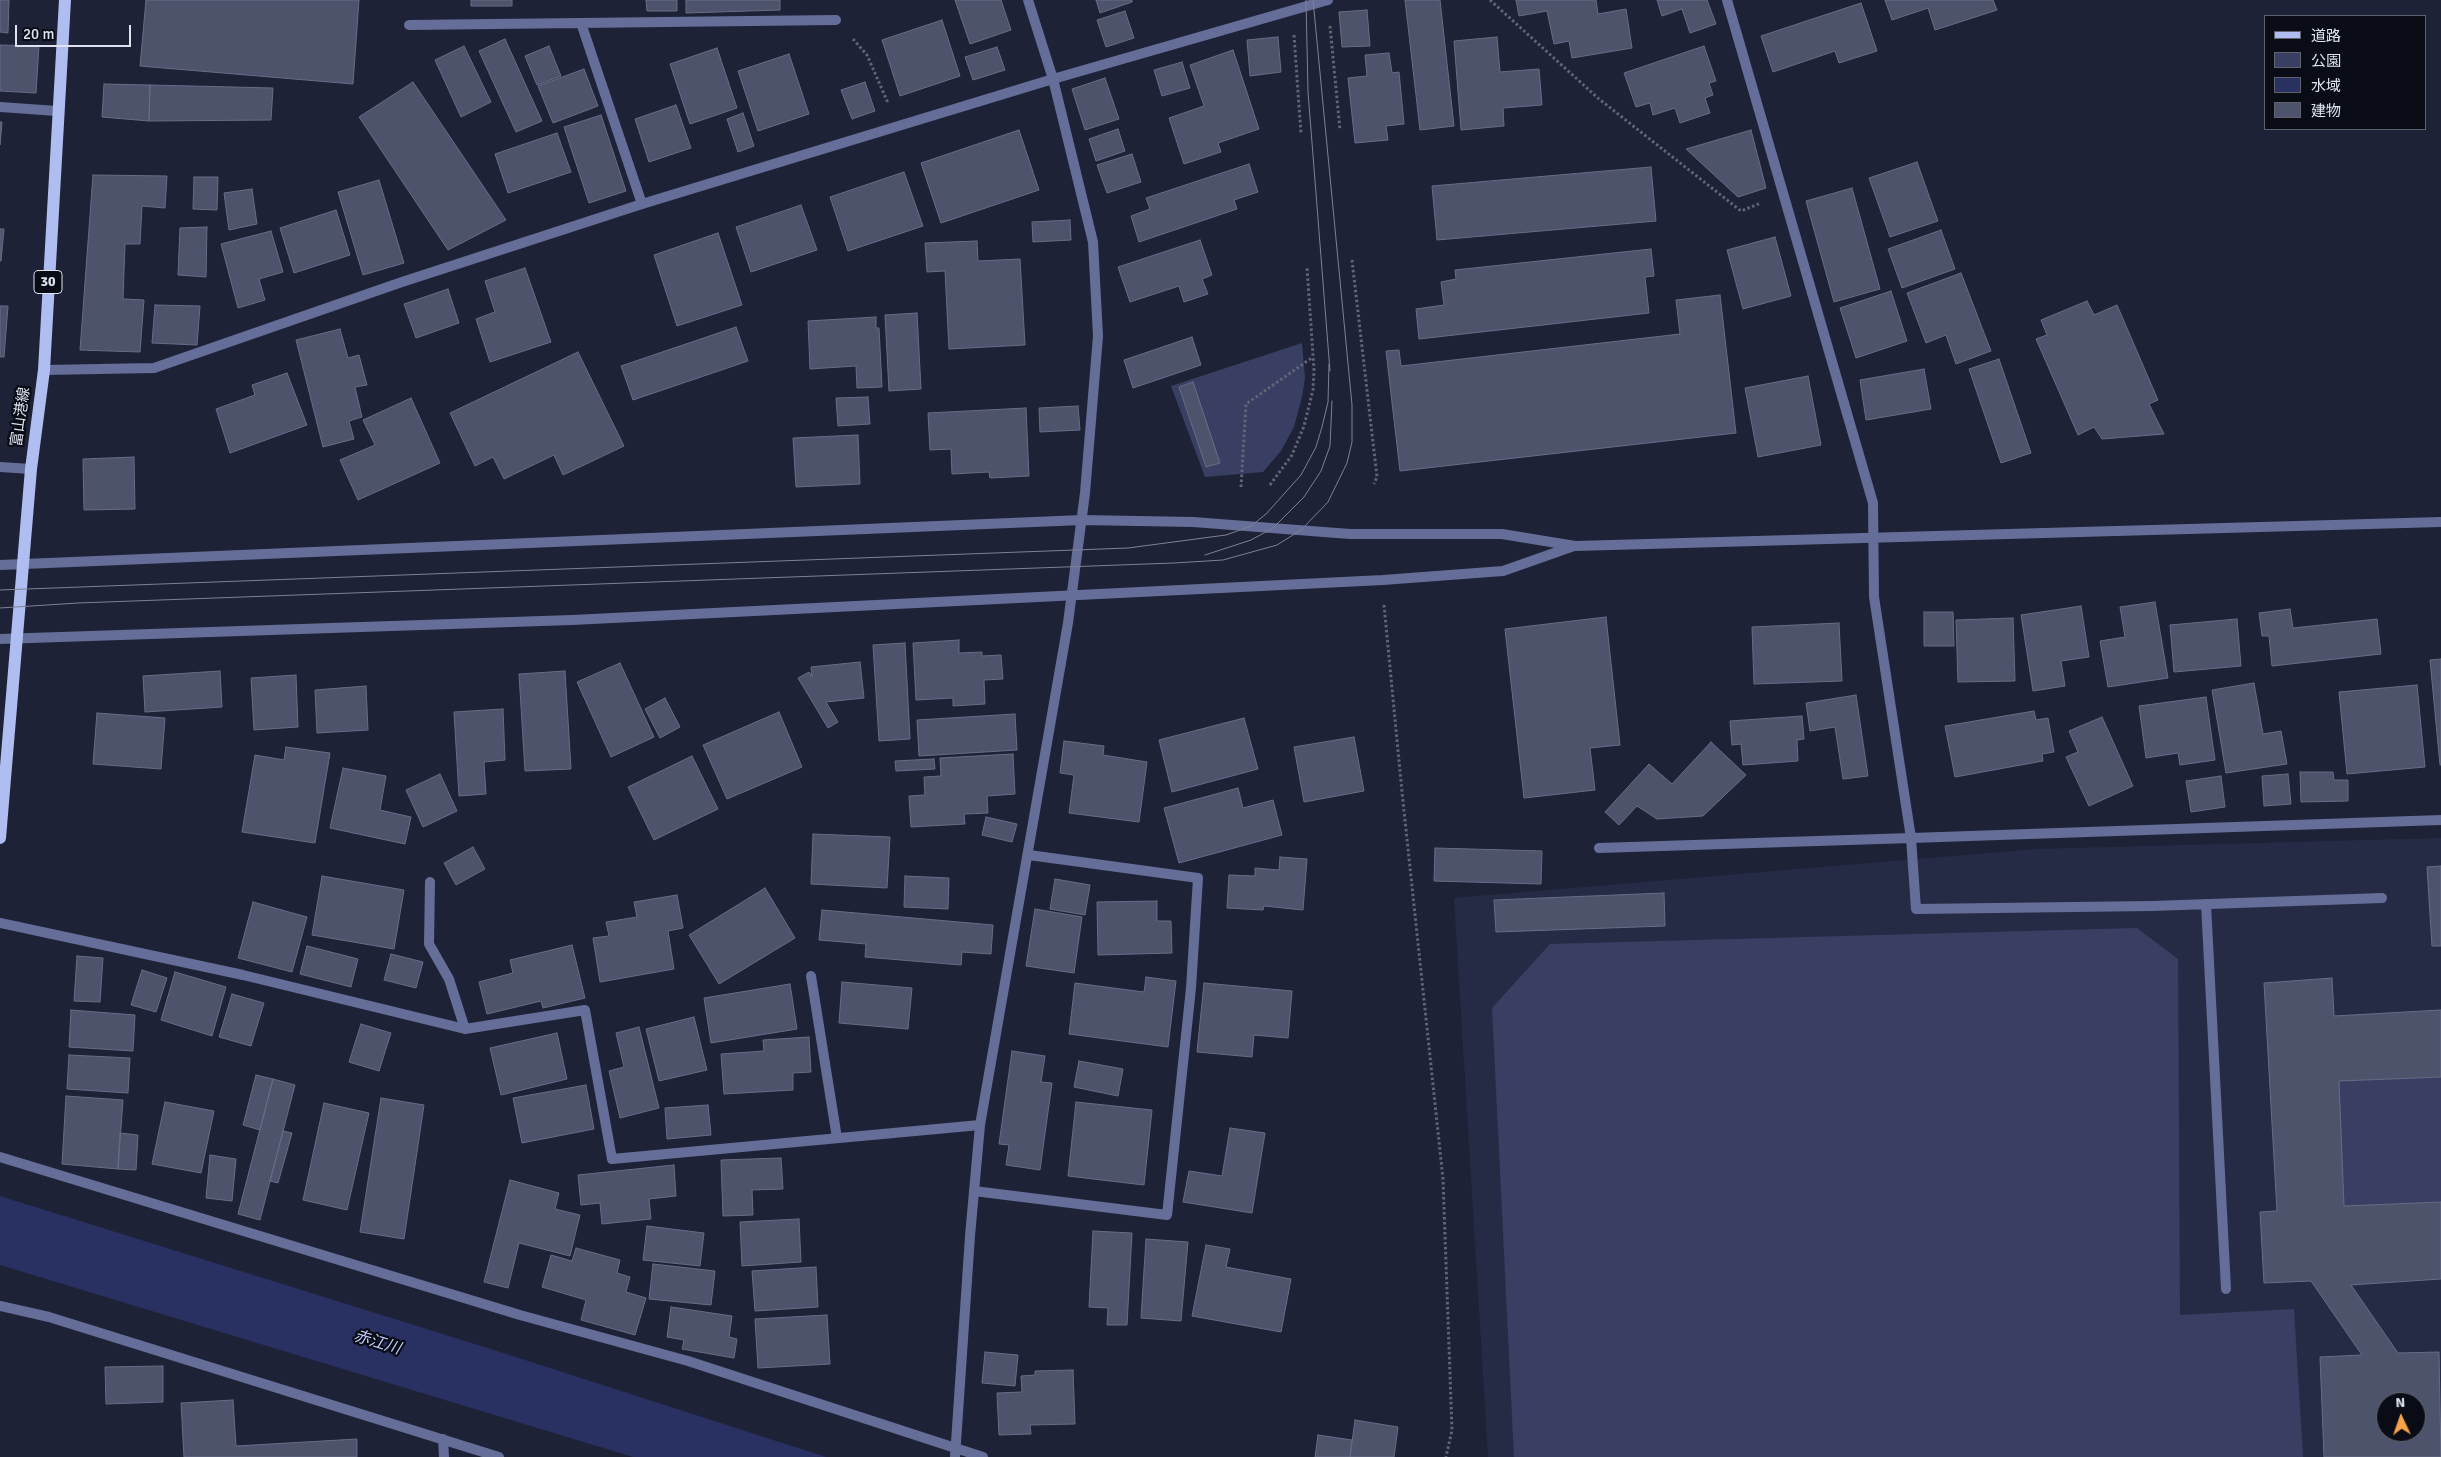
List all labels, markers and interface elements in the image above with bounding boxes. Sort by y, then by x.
scale bar [18,15,134,47]
legend [2264,15,2426,130]
text: 20 m [23,25,54,43]
text: 道路 [2311,27,2341,45]
text: 公園 [2311,52,2341,70]
text: 水域 [2311,77,2341,95]
text: 建物 [2311,102,2341,120]
road number: 30 [34,270,62,294]
street label: 富山港線 [8,386,34,448]
water label: 赤江川 [351,1327,403,1359]
north arrow [2376,1392,2426,1442]
text: N [2395,1394,2406,1411]

